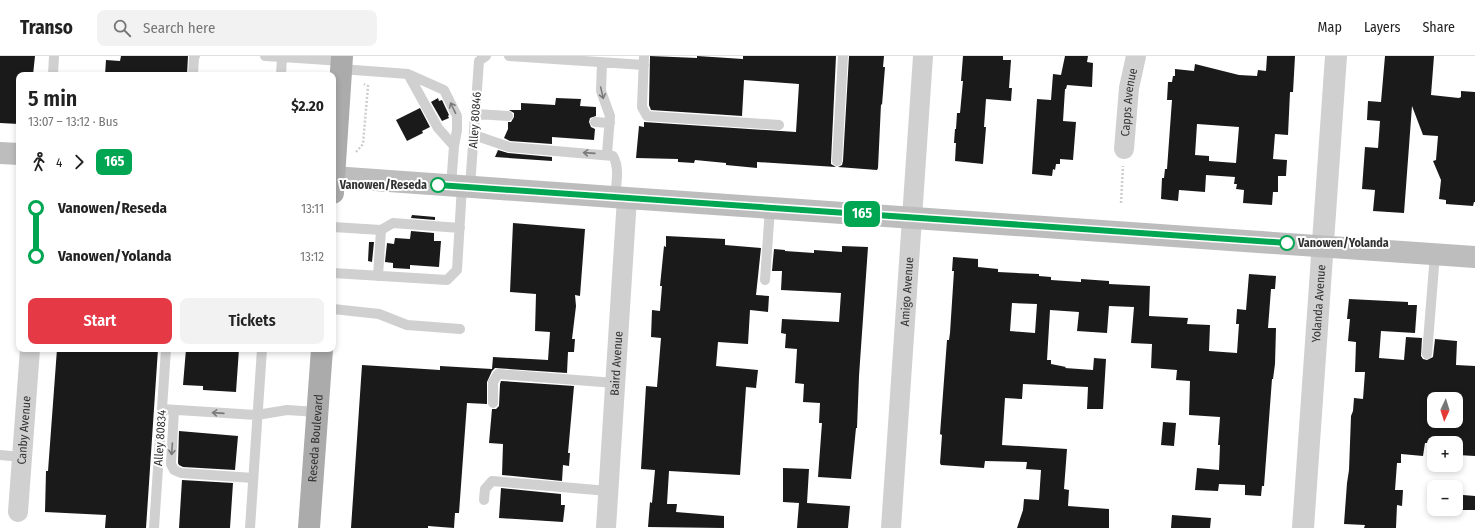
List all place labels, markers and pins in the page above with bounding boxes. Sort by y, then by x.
marker: Vanowen/Reseda [430,177,446,193]
place label: Vanowen/Reseda [339,178,427,192]
marker: Vanowen/Yolanda [1279,235,1295,251]
place label: Vanowen/Yolanda [1297,236,1389,250]

